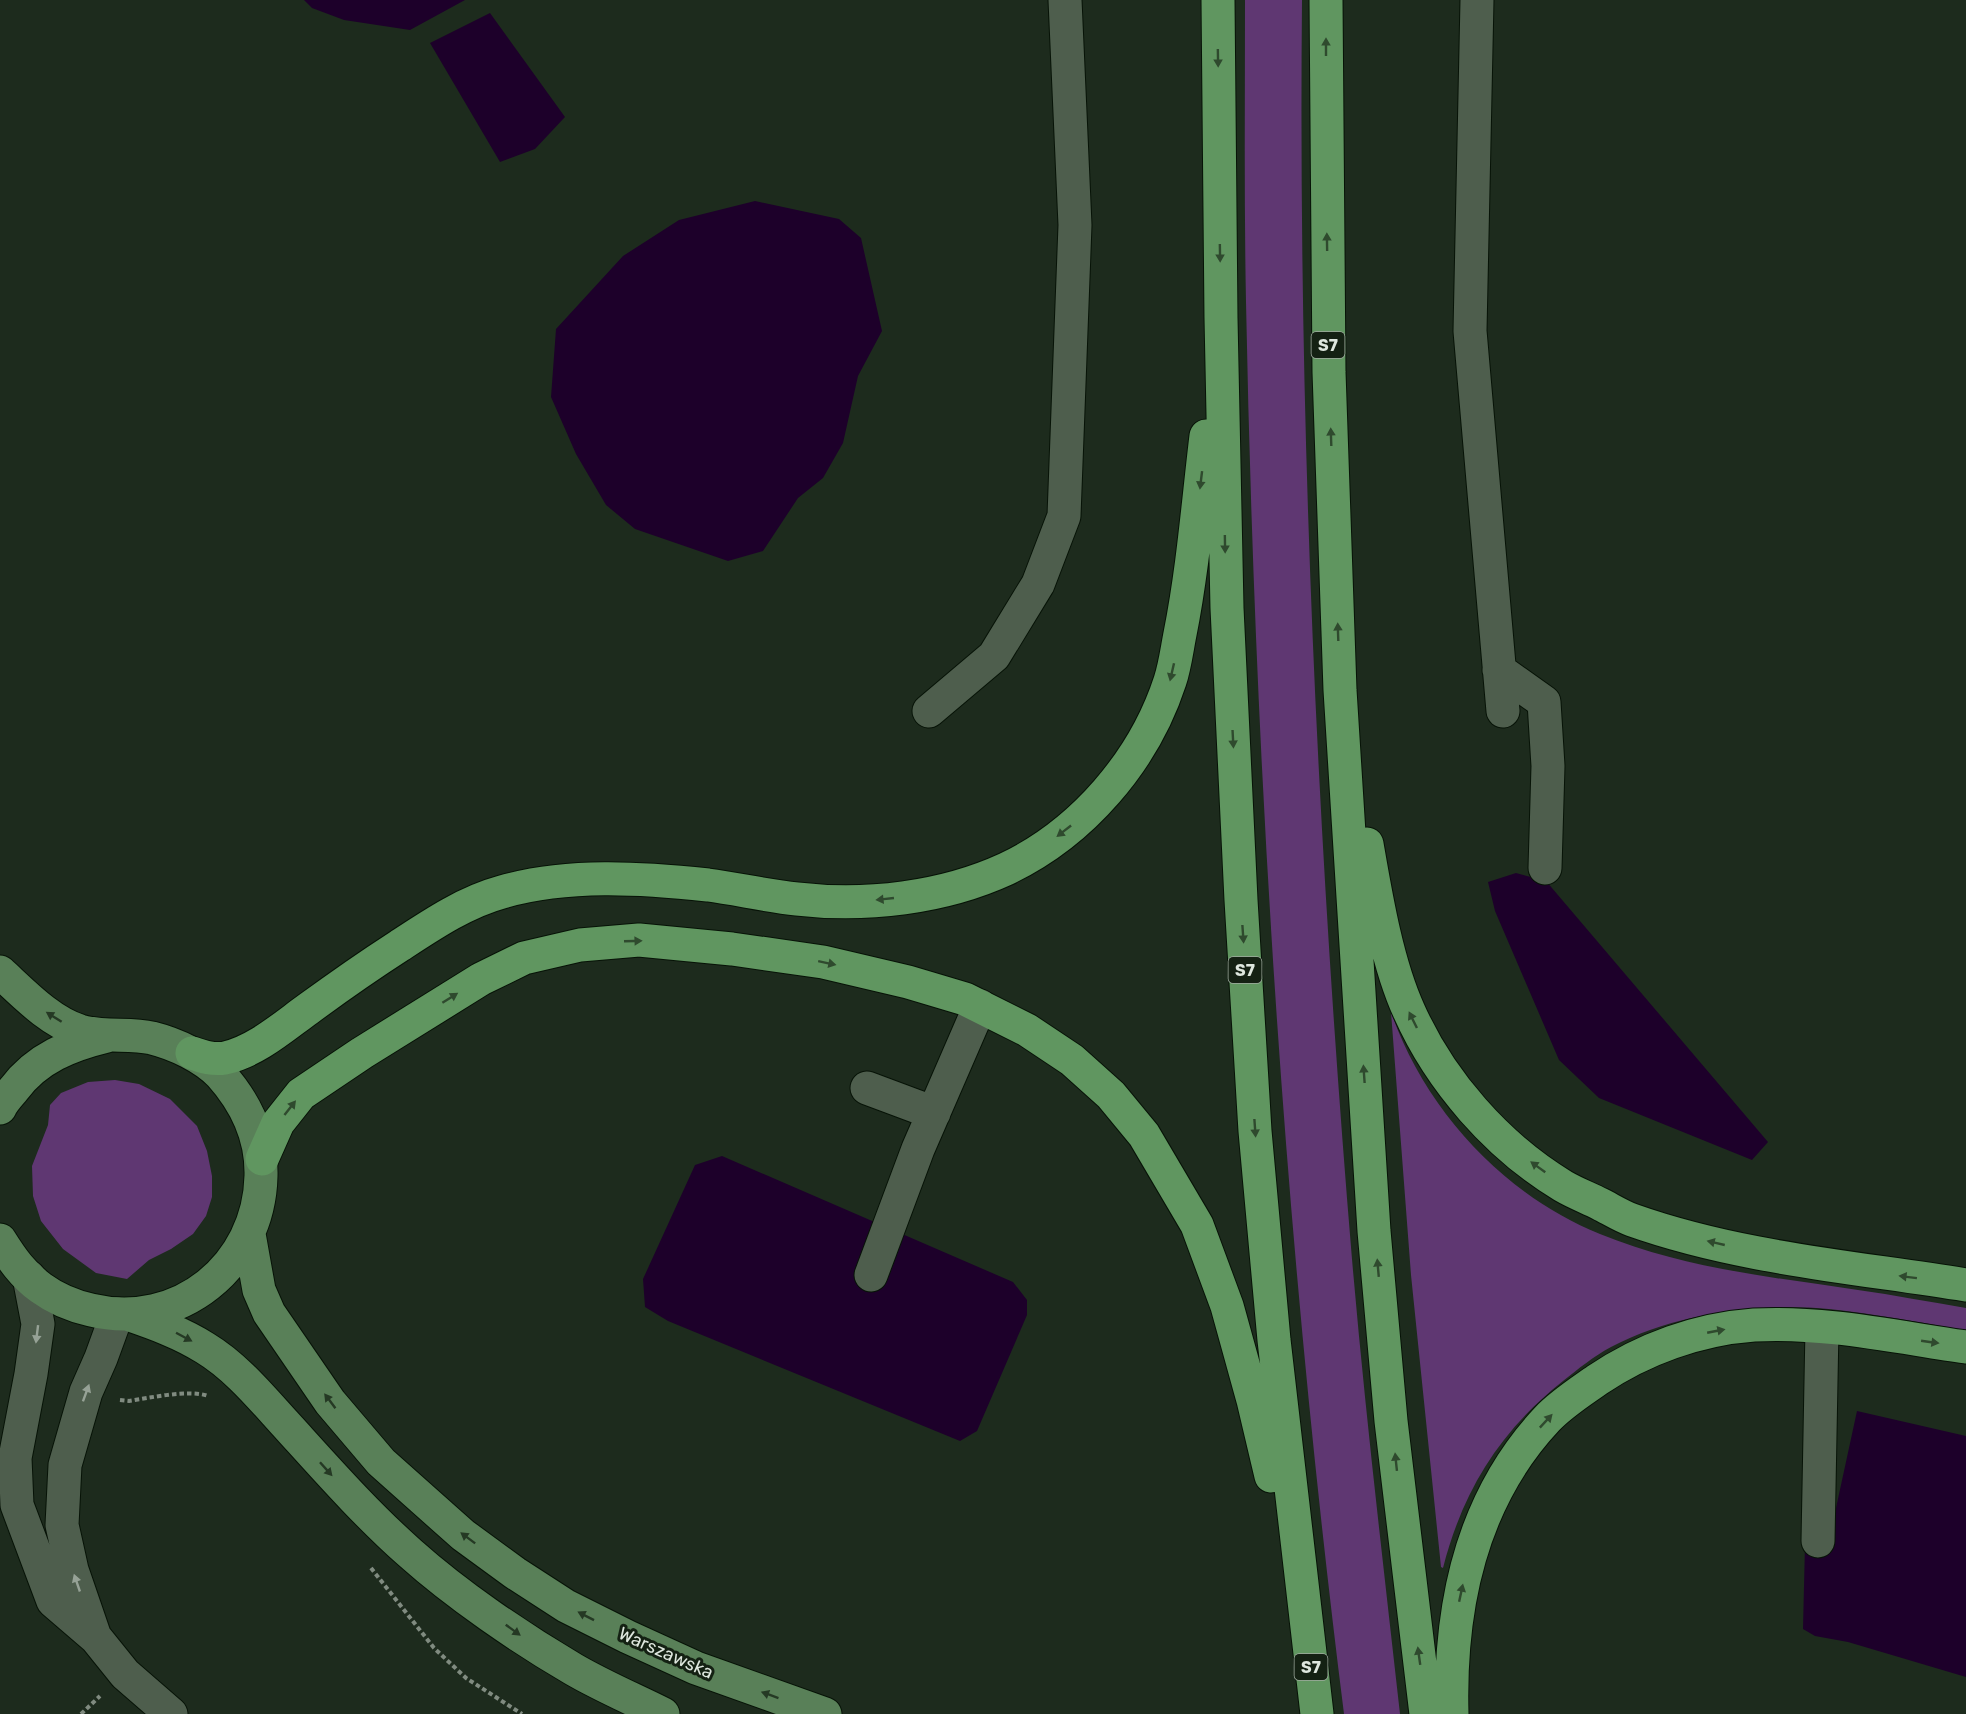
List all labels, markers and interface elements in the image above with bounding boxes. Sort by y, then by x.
one-way arrow [1321,38,1331,57]
one-way arrow [1213,49,1223,68]
one-way arrow [1322,233,1332,252]
one-way arrow [1215,244,1225,263]
road number: S7 [1312,332,1344,358]
one-way arrow [1326,428,1336,447]
one-way arrow [1196,471,1206,490]
one-way arrow [1220,535,1230,554]
one-way arrow [1333,622,1342,641]
one-way arrow [1166,663,1176,682]
one-way arrow [1228,729,1237,748]
one-way arrow [1057,825,1072,837]
one-way arrow [875,894,894,904]
one-way arrow [1238,924,1248,943]
one-way arrow [624,936,643,946]
road number: S7 [1228,957,1262,983]
one-way arrow [817,959,836,968]
one-way arrow [442,992,458,1003]
one-way arrow [46,1011,62,1022]
one-way arrow [1409,1012,1418,1029]
one-way arrow [1359,1064,1369,1083]
one-way arrow [284,1100,297,1116]
one-way arrow [1250,1119,1260,1138]
one-way arrow [1531,1161,1547,1173]
one-way arrow [1706,1238,1725,1247]
one-way arrow [1373,1259,1382,1278]
one-way arrow [1898,1272,1917,1281]
one-way arrow [32,1325,41,1344]
one-way arrow [1706,1326,1725,1335]
one-way arrow [176,1332,193,1342]
one-way arrow [1921,1337,1940,1346]
one-way arrow [82,1384,91,1402]
one-way arrow [324,1394,336,1409]
one-way arrow [1539,1413,1553,1428]
one-way arrow [1391,1453,1401,1472]
one-way arrow [319,1461,333,1476]
one-way arrow [460,1532,476,1544]
one-way arrow [72,1574,81,1592]
one-way arrow [1457,1583,1466,1602]
one-way arrow [577,1611,594,1621]
street label: Warszawska [615,1622,717,1684]
one-way arrow [504,1624,520,1636]
one-way arrow [1414,1646,1423,1665]
road number: S7 [1294,1654,1328,1680]
one-way arrow [761,1690,779,1700]

